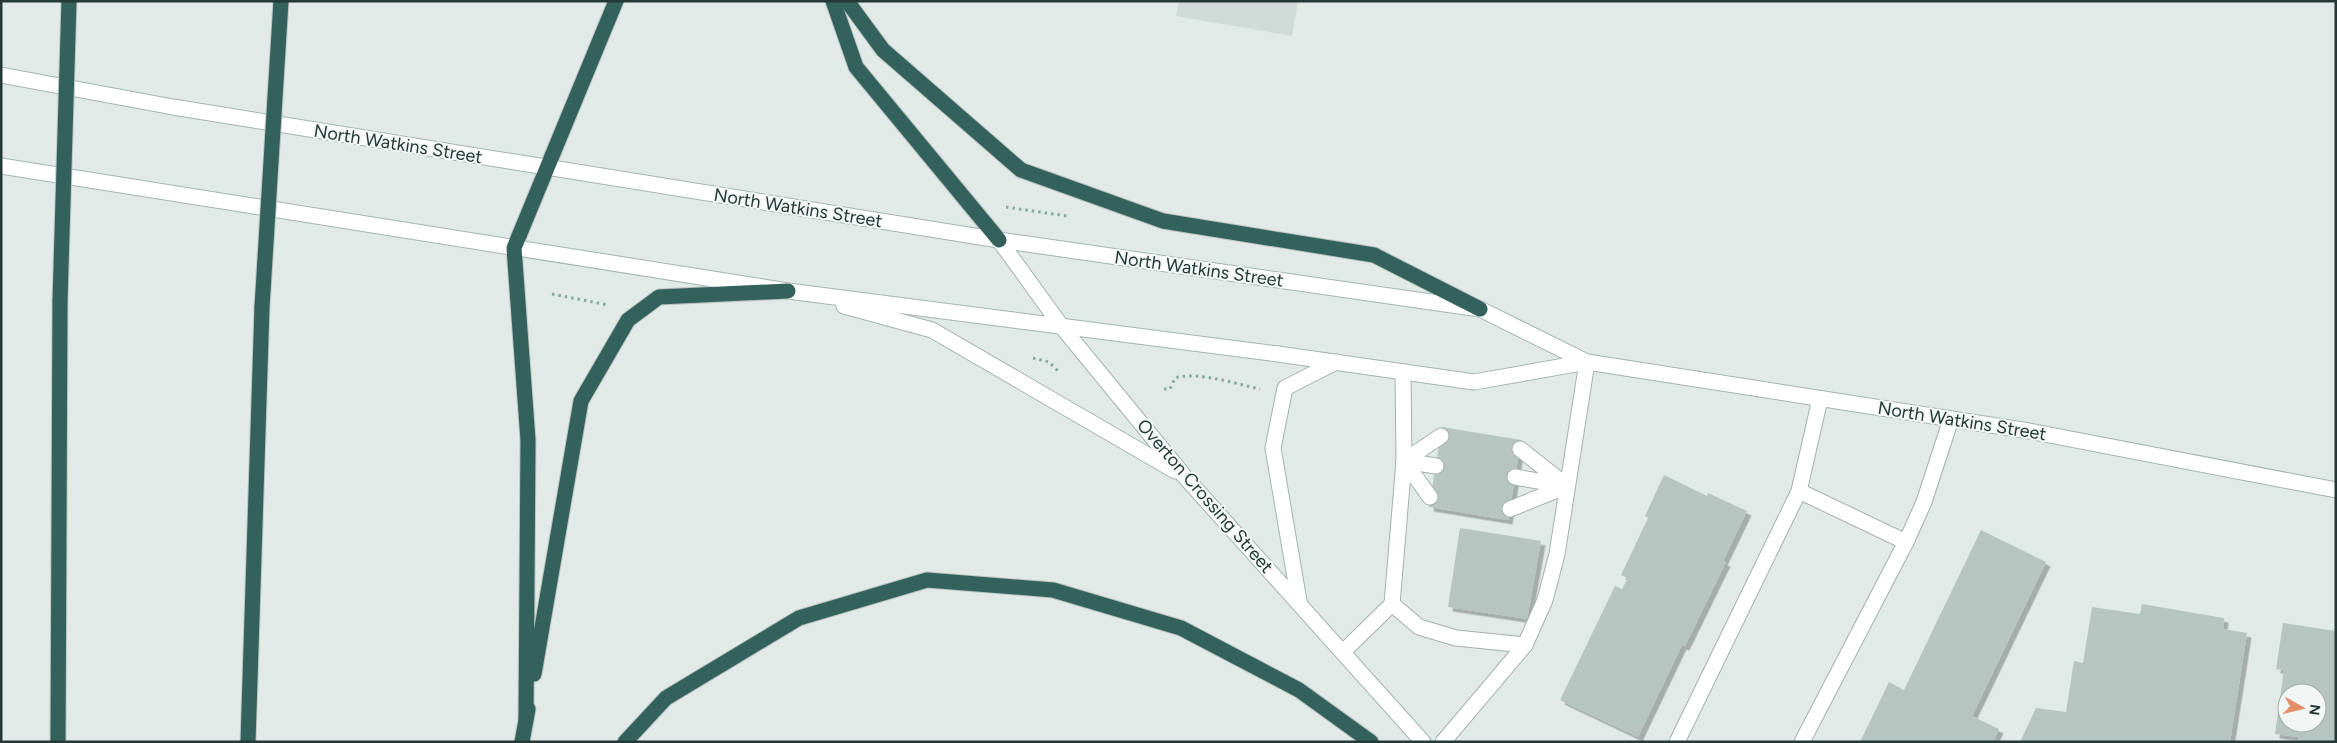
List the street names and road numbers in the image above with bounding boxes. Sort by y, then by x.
street label: North Watkins Street [312,120,484,168]
street label: North Watkins Street [712,184,884,232]
street label: North Watkins Street [1113,246,1285,292]
street label: North Watkins Street [1876,397,2048,445]
street label: Overton Crossing Street [1132,415,1278,578]

